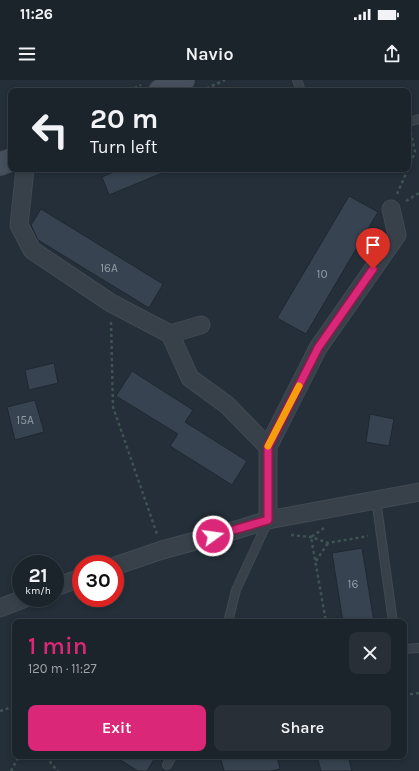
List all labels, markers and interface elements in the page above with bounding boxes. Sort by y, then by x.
text: 11:26 [20,5,53,23]
icon: menu [16,43,38,65]
text: Navio [185,43,234,65]
icon: share [381,43,403,65]
text: 20 m [90,102,158,135]
icon: left [24,104,76,156]
text: Turn left [90,136,158,158]
pin [356,228,390,269]
icon: arrive [362,234,384,256]
house number: 16A [100,261,118,275]
house number: 10 [316,267,328,281]
house number: 15A [16,413,34,427]
position arrow [192,515,234,557]
speed limit sign: 30 [72,555,124,607]
text: 21 [28,564,48,587]
house number: 16 [348,577,359,591]
text: km/h [25,585,51,597]
text: 1 min [28,632,88,660]
button: close [349,632,391,674]
text: 120 m · 11:27 [28,661,97,676]
button: Exit [28,705,206,751]
button: Share [214,705,391,751]

